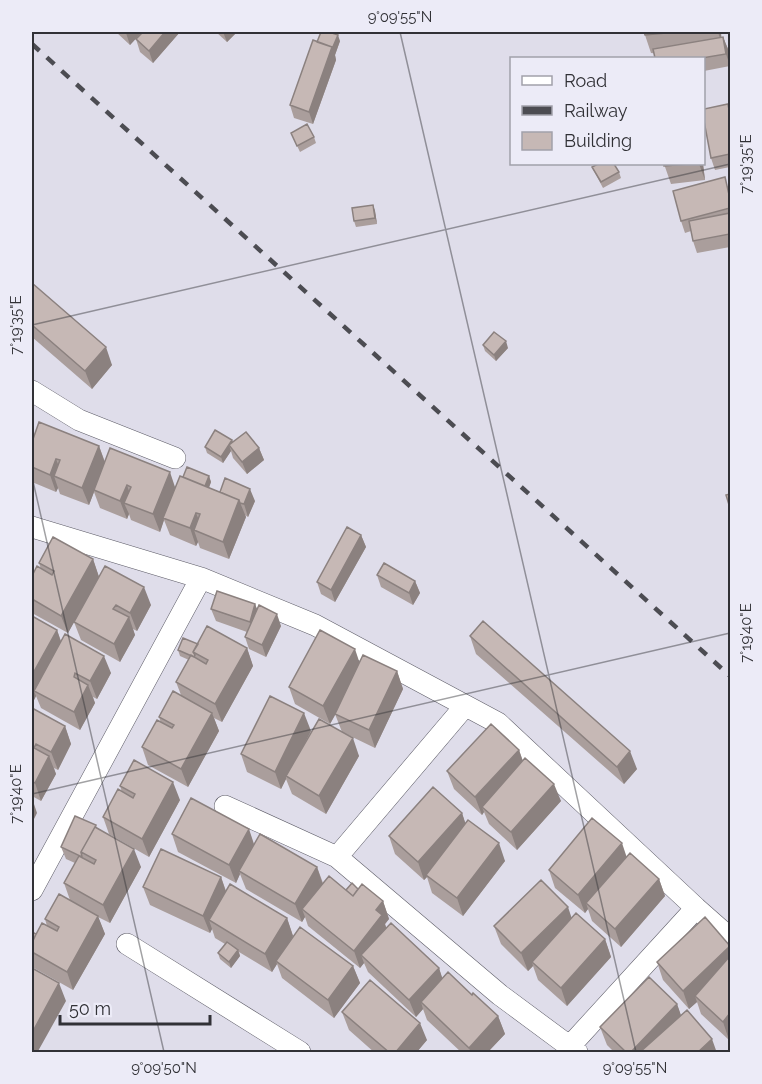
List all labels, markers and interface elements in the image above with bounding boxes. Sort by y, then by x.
text: 9°09'55"N [368,8,432,26]
legend [510,57,705,165]
text: Road [564,70,607,91]
text: Railway [564,100,628,121]
text: Building [564,130,632,151]
text: 7°19'35"E [737,134,755,194]
text: 7°19'35"E [7,295,25,355]
text: 7°19'40"E [737,603,755,663]
text: 7°19'40"E [7,764,25,824]
scale bar [60,988,210,1026]
text: 50 m [69,998,111,1019]
text: 9°09'50"N [131,1059,197,1077]
text: 9°09'55"N [603,1059,667,1077]

